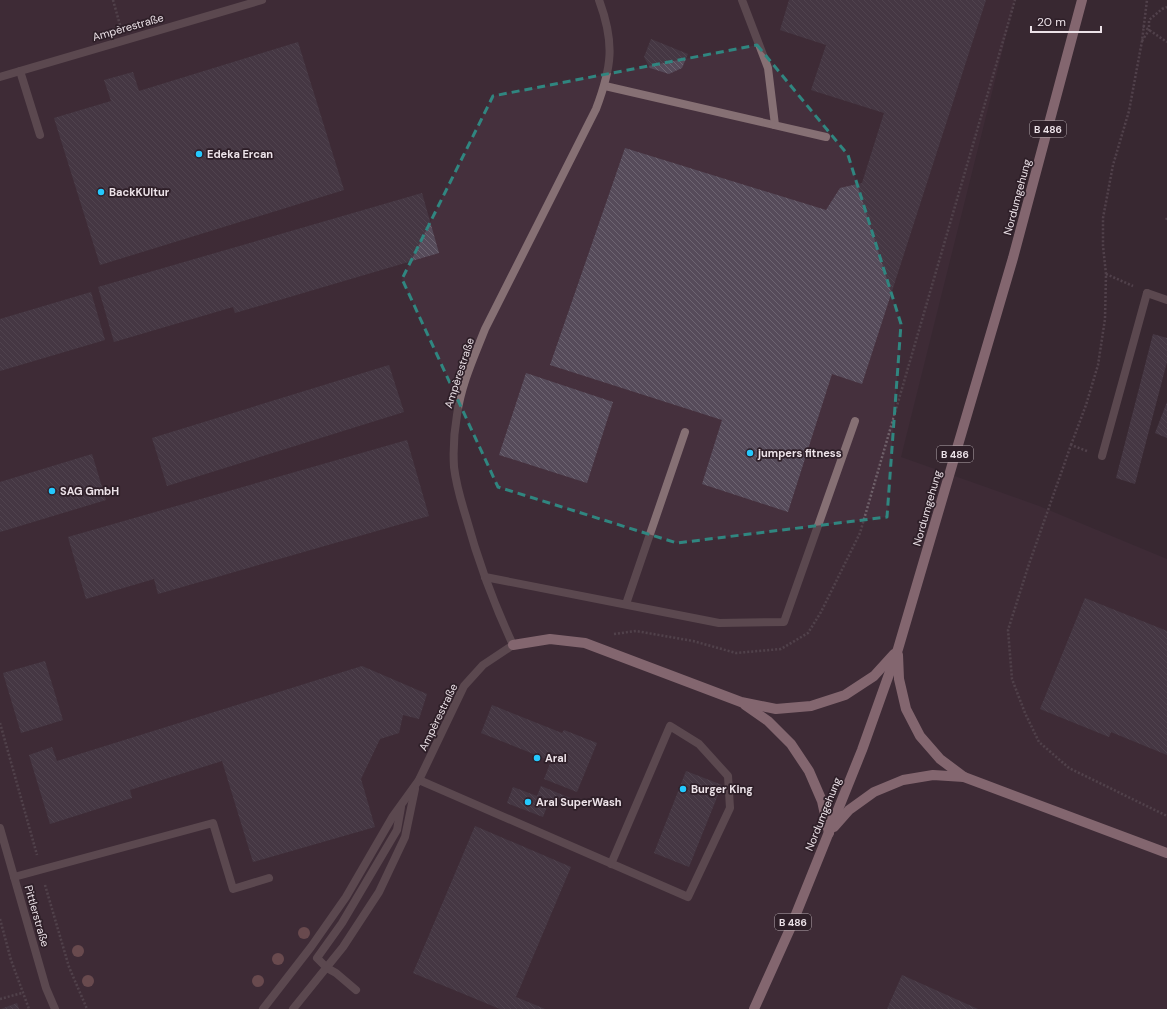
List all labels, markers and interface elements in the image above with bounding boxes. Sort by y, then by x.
scale bar [1031,8,1101,34]
street label: Ampèrestraße [91,10,165,44]
text: 20 m [1037,14,1066,30]
road number: B 486 [1030,121,1066,137]
place label: Edeka Ercan [207,147,273,161]
marker: Edeka Ercan [194,149,204,159]
street label: Nordumgehung [1000,157,1034,237]
place label: BackKUltur [109,185,170,199]
marker: BackKUltur [96,187,106,197]
street label: Ampèrestraße [441,336,477,410]
place label: jumpers fitness [757,446,842,460]
road number: B 486 [937,446,973,462]
marker: jumpers fitness [745,448,755,458]
street label: Nordumgehung [909,468,945,548]
place label: SAG GmbH [60,484,119,498]
marker: SAG GmbH [47,486,57,496]
street label: Ampèrestraße [416,681,460,753]
place label: Aral [545,751,567,765]
marker: Aral [532,753,542,763]
street label: Nordumgehung [802,775,844,853]
place label: Burger King [691,782,753,796]
marker: Burger King [678,784,688,794]
place label: Aral SuperWash [536,795,622,809]
marker: Aral SuperWash [523,797,533,807]
street label: Pittlerstraße [22,884,52,948]
road number: B 486 [775,914,811,930]

